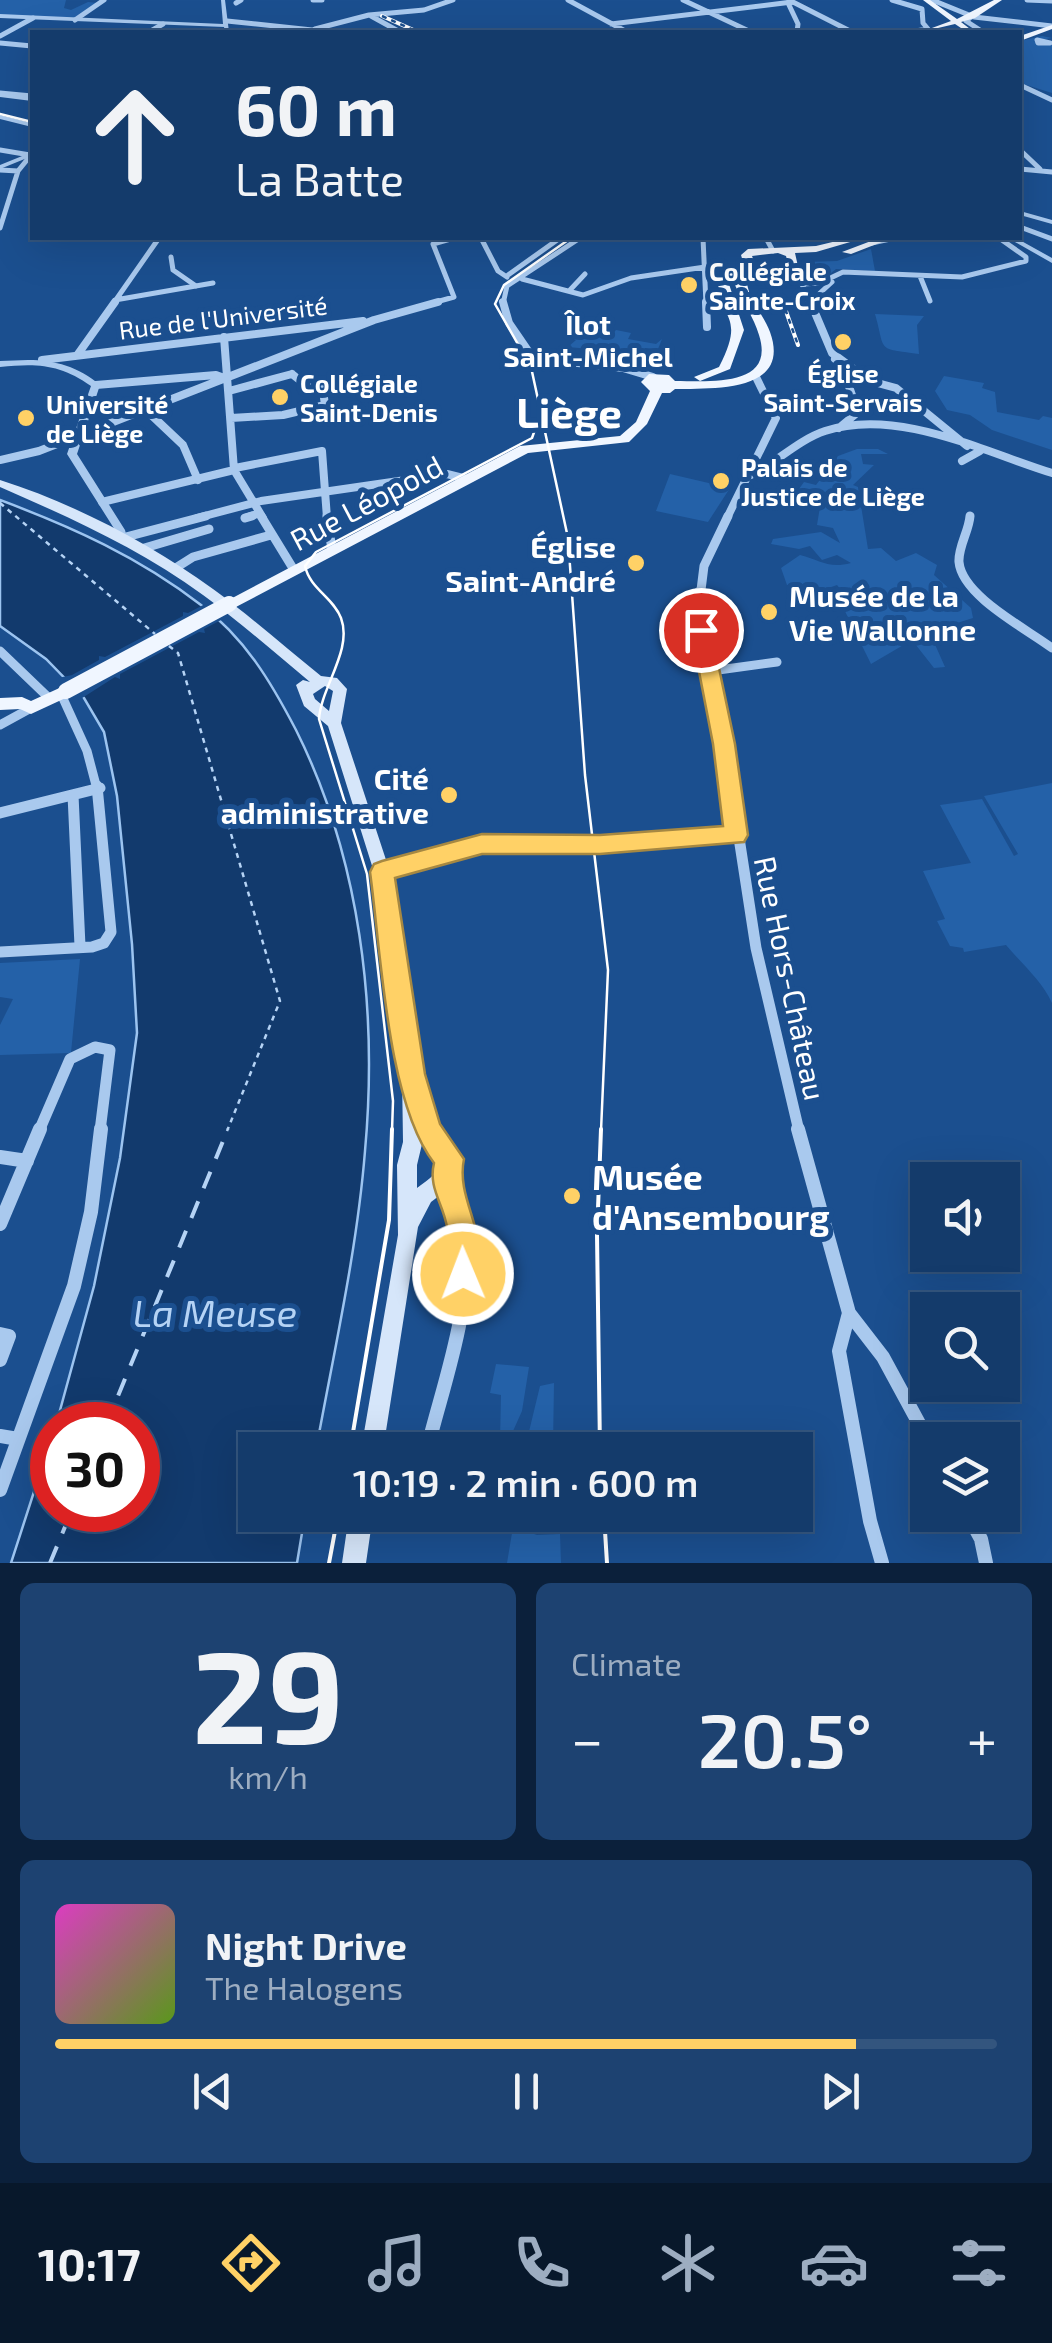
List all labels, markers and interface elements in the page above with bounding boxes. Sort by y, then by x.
text: 60 m [235,66,397,150]
icon: ahead [70,70,200,200]
text: La Batte [235,151,404,205]
place label: Collégiale Sainte-Croix [709,256,856,315]
marker: Collégiale Sainte-Croix [678,274,700,296]
street label: Rue de l'Université [117,289,329,345]
district label: Îlot Saint-Michel [503,307,673,373]
marker: Église Saint-Servais [832,331,854,353]
place label: Église Saint-Servais [763,358,923,417]
place label: Collégiale Saint-Denis [300,368,438,427]
marker: Collégiale Saint-Denis [269,386,291,408]
district label: Liège [516,386,622,436]
place label: Université de Liège [46,389,168,448]
marker: Université de Liège [15,407,37,429]
street label: Rue Léopold [284,447,448,557]
place label: Palais de Justice de Liège [741,452,925,511]
marker: Palais de Justice de Liège [710,470,732,492]
place label: Église Saint-André [445,528,616,598]
marker: Église Saint-André [625,552,647,574]
place label: Musée de la Vie Wallonne [789,577,976,647]
pin [659,588,744,673]
marker: Musée de la Vie Wallonne [758,601,780,623]
icon: arrive [674,603,729,658]
place label: Cité administrative [221,760,429,830]
marker: Cité administrative [438,784,460,806]
street label: Rue Hors-Château [748,853,834,1103]
place label: Musée d'Ansembourg [592,1155,829,1237]
map controls [910,1162,1020,1532]
button: sound [910,1162,1020,1272]
marker: Musée d'Ansembourg [561,1185,583,1207]
position arrow [411,1222,515,1326]
water label: La Meuse [133,1289,297,1335]
button: search [910,1292,1020,1402]
speed limit sign: 30 [30,1402,160,1532]
button: layers [910,1422,1020,1532]
text: 10:19 · 2 min · 600 m [353,1459,698,1505]
text: 29 [192,1614,344,1770]
text: Climate [571,1644,682,1682]
text: 20.5° [698,1693,872,1783]
text: − [571,1705,603,1771]
text: + [967,1705,997,1771]
text: km/h [228,1757,308,1795]
text: Night Drive [205,1922,407,1968]
text: The Halogens [205,1968,403,2006]
icon: previous [185,2064,240,2119]
icon: pause [499,2064,554,2119]
icon: next [813,2064,868,2119]
icon: directions [216,2228,286,2298]
icon: music [362,2228,432,2298]
icon: phone [507,2228,577,2298]
icon: climate [653,2228,723,2298]
icon: car [799,2228,869,2298]
icon: filters [944,2228,1014,2298]
text: 10:17 [38,2236,140,2290]

